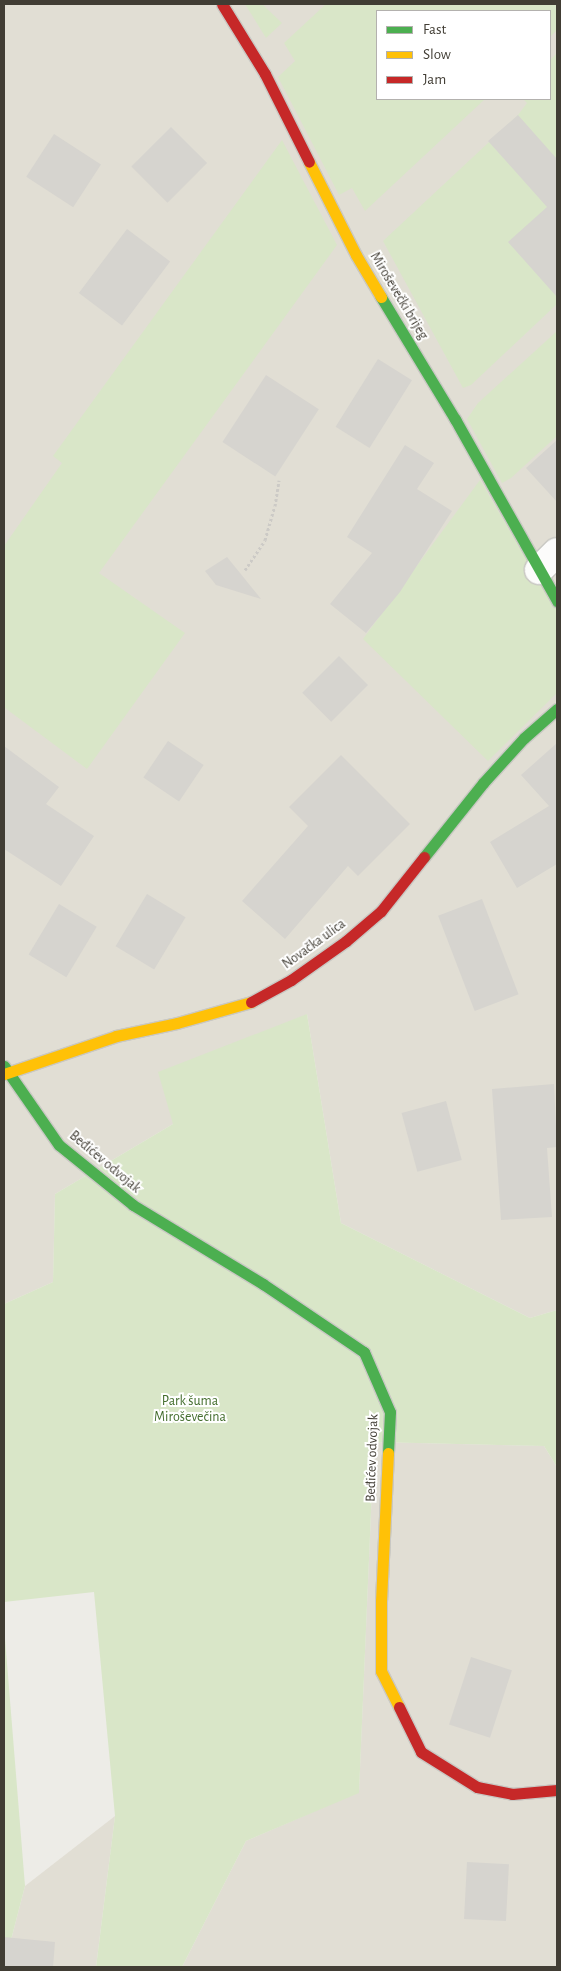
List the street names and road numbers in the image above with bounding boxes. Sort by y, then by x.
street label: Miroševečki brijeg [366,249,432,343]
street label: Novačka ulica [279,915,349,973]
street label: Beđićev odvojak [66,1127,144,1197]
street label: Beđićev odvojak [362,1414,382,1502]

